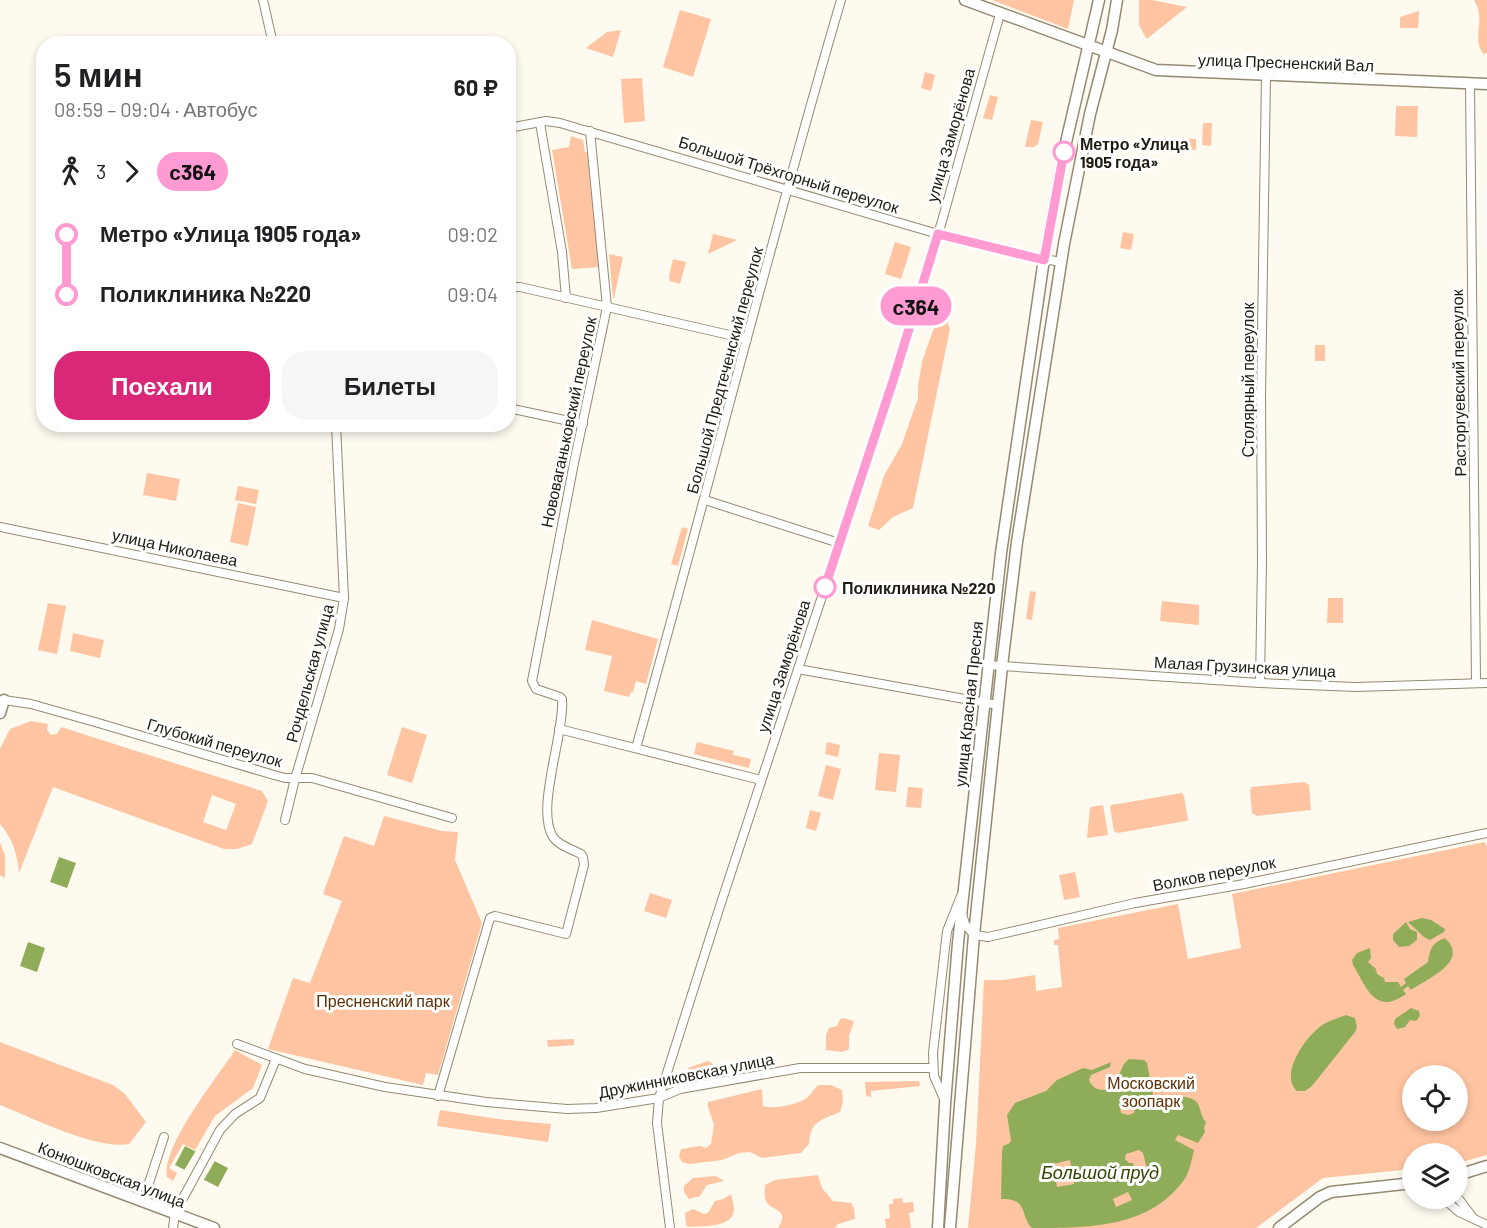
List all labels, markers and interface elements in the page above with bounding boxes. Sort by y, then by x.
street label: улица Пресненский Вал [1198,49,1374,75]
text: 5 мин [54,54,143,94]
street label: улица Заморёнова [922,66,978,204]
text: 60 ₽ [454,74,498,100]
text: 08:59 – 09:04 · Автобус [54,97,258,121]
street label: Большой Трёхгорный переулок [677,131,902,217]
place label: Метро «Улица 1905 года» [1080,134,1189,171]
marker: Метро «Улица 1905 года» [1053,141,1075,163]
icon: walk [54,155,87,188]
icon: forward [115,155,148,188]
text: 3 [96,159,106,183]
text: с364 [169,159,216,184]
text: Метро «Улица 1905 года» [100,220,361,246]
text: 09:02 [447,222,498,246]
street label: Большой Предтеченский переулок [682,244,766,496]
text: Поликлиника №220 [100,280,311,306]
text: 09:04 [447,282,498,306]
line badge: с364 [874,286,958,326]
street label: Расторгуевский переулок [1447,288,1469,477]
text: с364 [892,294,940,319]
street label: Столярный переулок [1238,302,1257,457]
street label: Нововаганьковский переулок [536,314,600,529]
button: Поехали [54,351,270,420]
button: Билеты [282,351,498,420]
street label: улица Николаева [111,524,240,570]
marker: Поликлиника №220 [814,576,836,598]
place label: Поликлиника №220 [842,578,996,597]
street label: улица Заморёнова [753,597,813,735]
street label: Рочдельская улица [281,602,337,744]
street label: улица Красная Пресня [950,620,986,788]
street label: Малая Грузинская улица [1154,652,1337,680]
street label: Глубокий переулок [145,714,286,771]
street label: Волков переулок [1151,852,1278,894]
park label: Пресненский парк [316,991,451,1010]
street label: Дружинниковская улица [597,1049,776,1101]
map controls [1402,1065,1468,1209]
button: locate [1402,1065,1468,1131]
park label: Московский зоопарк [1107,1073,1195,1110]
street label: Конюшковская улица [36,1137,188,1211]
button: layers [1402,1143,1468,1209]
water label: Большой пруд [1041,1161,1159,1183]

